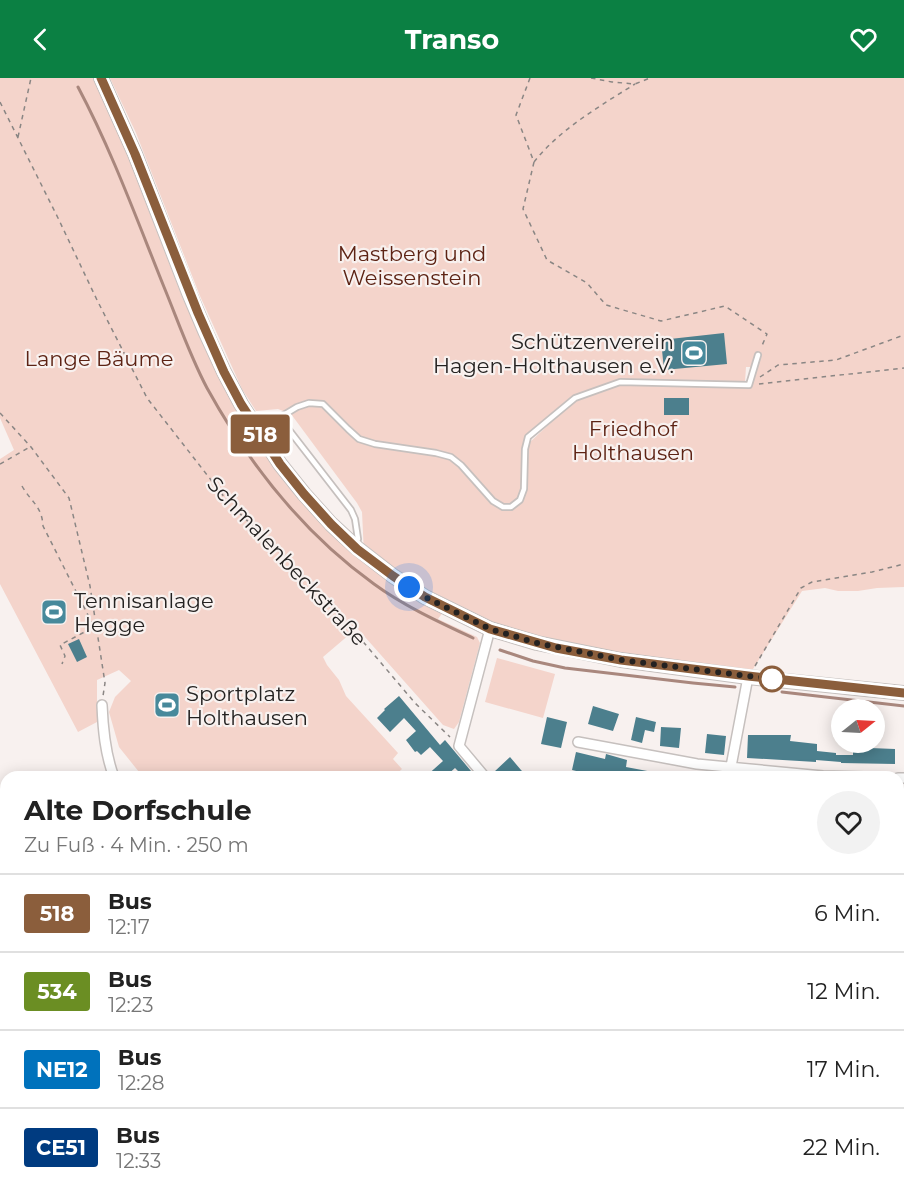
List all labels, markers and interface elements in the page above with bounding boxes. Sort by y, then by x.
icon: back [24,23,57,56]
text: Transo [405,23,499,56]
icon: heart [847,23,880,56]
park label: Mastberg und Weissenstein [338,241,486,290]
place label: Schützenverein Hagen-Holthausen e.V. [433,329,674,378]
sports icon: Schützenverein Hagen-Holthausen e.V. [679,338,709,368]
park label: Lange Bäume [25,346,173,371]
line badge: 518 [226,414,294,454]
park label: Friedhof Holthausen [572,416,694,465]
text: 518 [243,422,277,447]
street label: Schmalenbeckstraße [202,471,372,651]
your location [394,572,424,602]
place label: Tennisanlage Hegge [74,588,214,637]
sports icon: Tennisanlage Hegge [39,597,69,627]
unlabelled marker [759,666,785,692]
place label: Sportplatz Holthausen [186,681,308,730]
sports icon: Sportplatz Holthausen [152,690,182,720]
north arrow [831,699,885,753]
map controls [831,699,885,753]
button: heart [817,791,880,854]
text: Alte Dorfschule [24,793,252,827]
text: Zu Fuß · 4 Min. · 250 m [24,833,249,857]
text: Bus [108,888,152,915]
text: 6 Min. [814,900,880,927]
text: 518 [40,901,74,926]
text: 12:17 [108,915,150,939]
text: Bus [108,966,152,993]
text: 12 Min. [807,978,880,1005]
text: 534 [37,979,77,1004]
text: 12:23 [108,993,153,1017]
text: Bus [118,1044,161,1071]
text: 17 Min. [807,1056,880,1083]
text: NE12 [36,1057,88,1082]
text: 12:28 [118,1071,165,1095]
text: Bus [116,1122,160,1149]
text: 22 Min. [803,1134,880,1161]
text: CE51 [36,1135,86,1160]
text: 12:33 [116,1149,161,1173]

